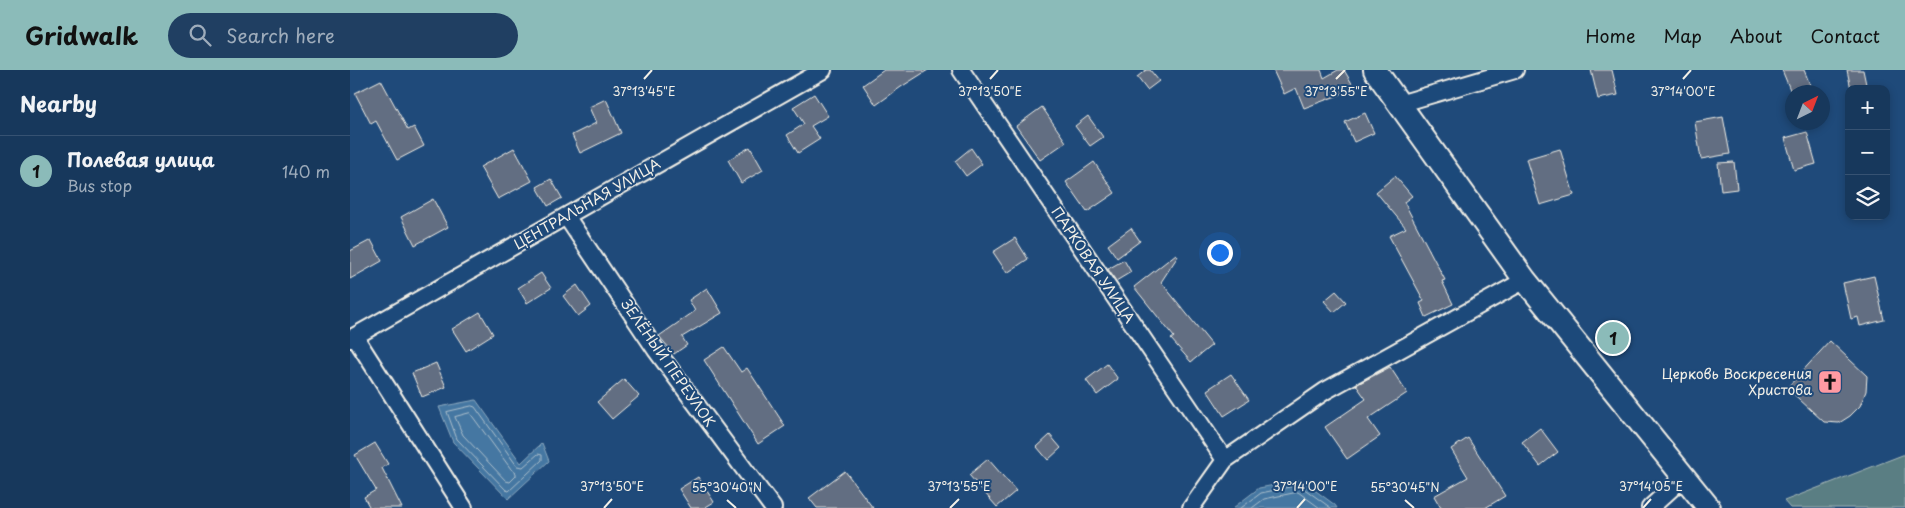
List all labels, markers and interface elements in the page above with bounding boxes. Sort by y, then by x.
search box [168,13,518,58]
text: Gridwalk [25,17,138,53]
icon: search [186,21,214,49]
text: Search here [226,21,335,49]
text: Home [1585,22,1635,49]
text: Map [1663,22,1702,49]
text: About [1730,22,1782,49]
text: Contact [1810,22,1880,49]
text: 37°13'45"E [612,82,676,100]
text: 37°13'50"E [958,82,1022,100]
text: 37°13'55"E [1304,82,1368,100]
text: 37°14'00"E [1650,82,1716,100]
north arrow [1785,85,1830,130]
map controls [1845,85,1890,220]
button: + [1845,85,1890,130]
text: Nearby [20,87,97,119]
button: − [1845,130,1890,175]
text: Полевая улица [67,145,215,173]
street label: ЦЕНТРАЛЬНАЯ УЛИЦА [509,153,664,254]
text: 1 [32,159,40,183]
text: 140 m [282,159,330,183]
text: Bus stop [67,173,132,197]
button: layers [1845,175,1890,220]
street label: ПАРКОВАЯ УЛИЦА [1047,202,1140,327]
your location [1207,240,1233,266]
street label: ЗЕЛЁНЫЙ ПЕРЕУЛОК [616,295,721,431]
pin: 1 [1597,319,1629,357]
place label: Церковь Воскресения Христова [1662,363,1812,400]
church icon: Церковь Воскресения Христова [1817,369,1843,395]
text: 37°13'50"E [580,477,644,495]
text: 37°13'55"E [927,477,991,495]
text: 37°14'00"E [1272,477,1338,495]
text: 37°14'05"E [1619,477,1683,495]
text: 55°30'40"N [692,478,762,496]
text: 55°30'45"N [1370,478,1440,496]

